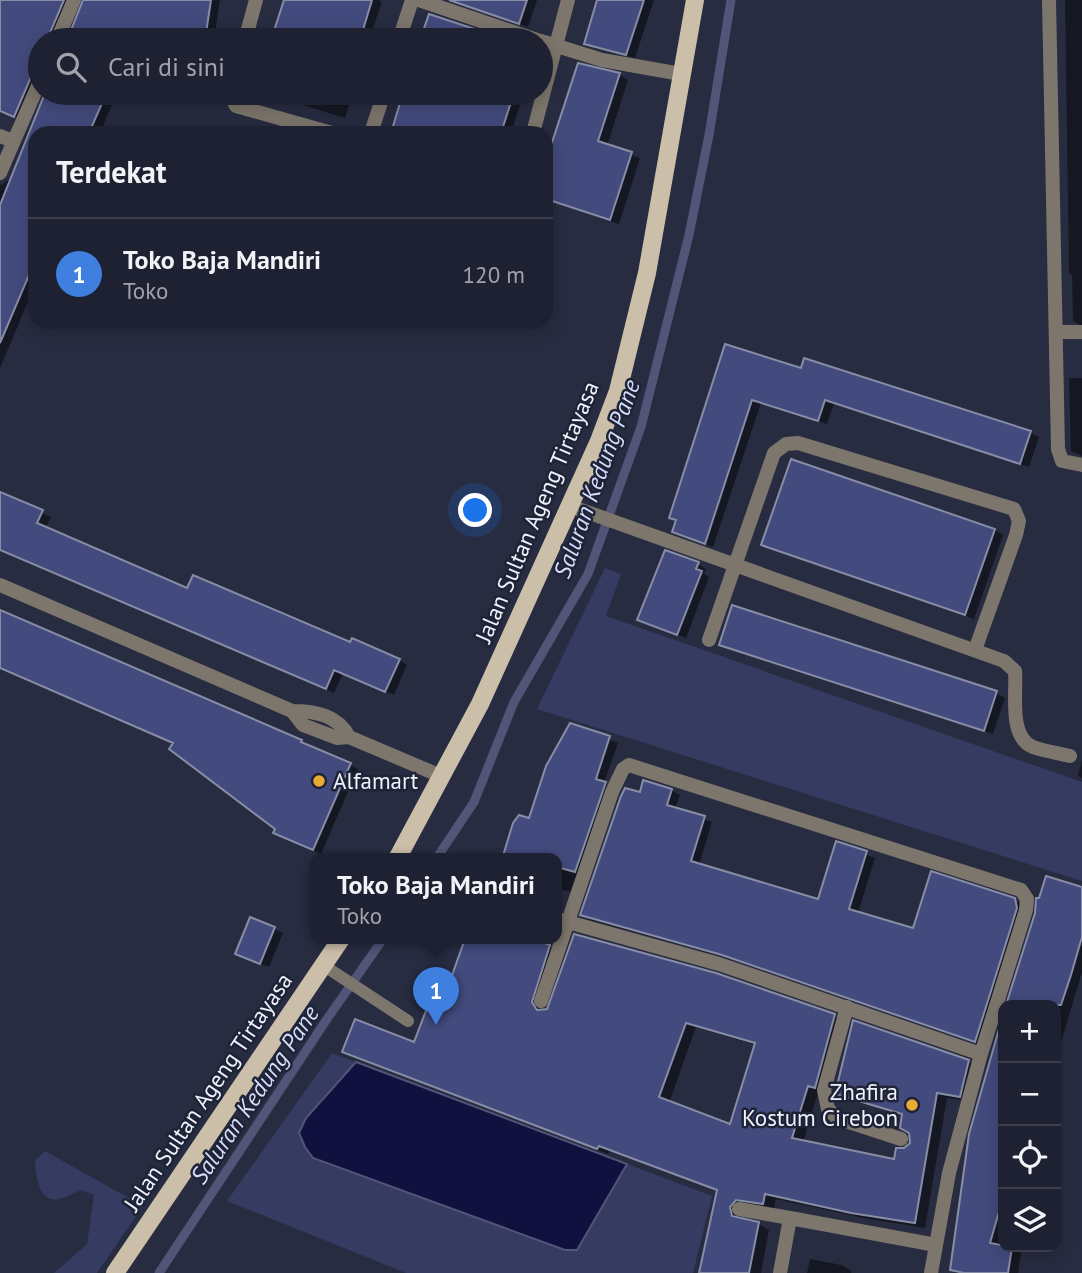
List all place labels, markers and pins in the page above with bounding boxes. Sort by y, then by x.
place label: Alfamart [333,766,419,795]
marker: Alfamart [311,773,327,789]
pin: 1 [413,967,459,1025]
place label: Zhafira Kostum Cirebon [742,1077,898,1132]
marker: Zhafira Kostum Cirebon [904,1097,920,1113]

